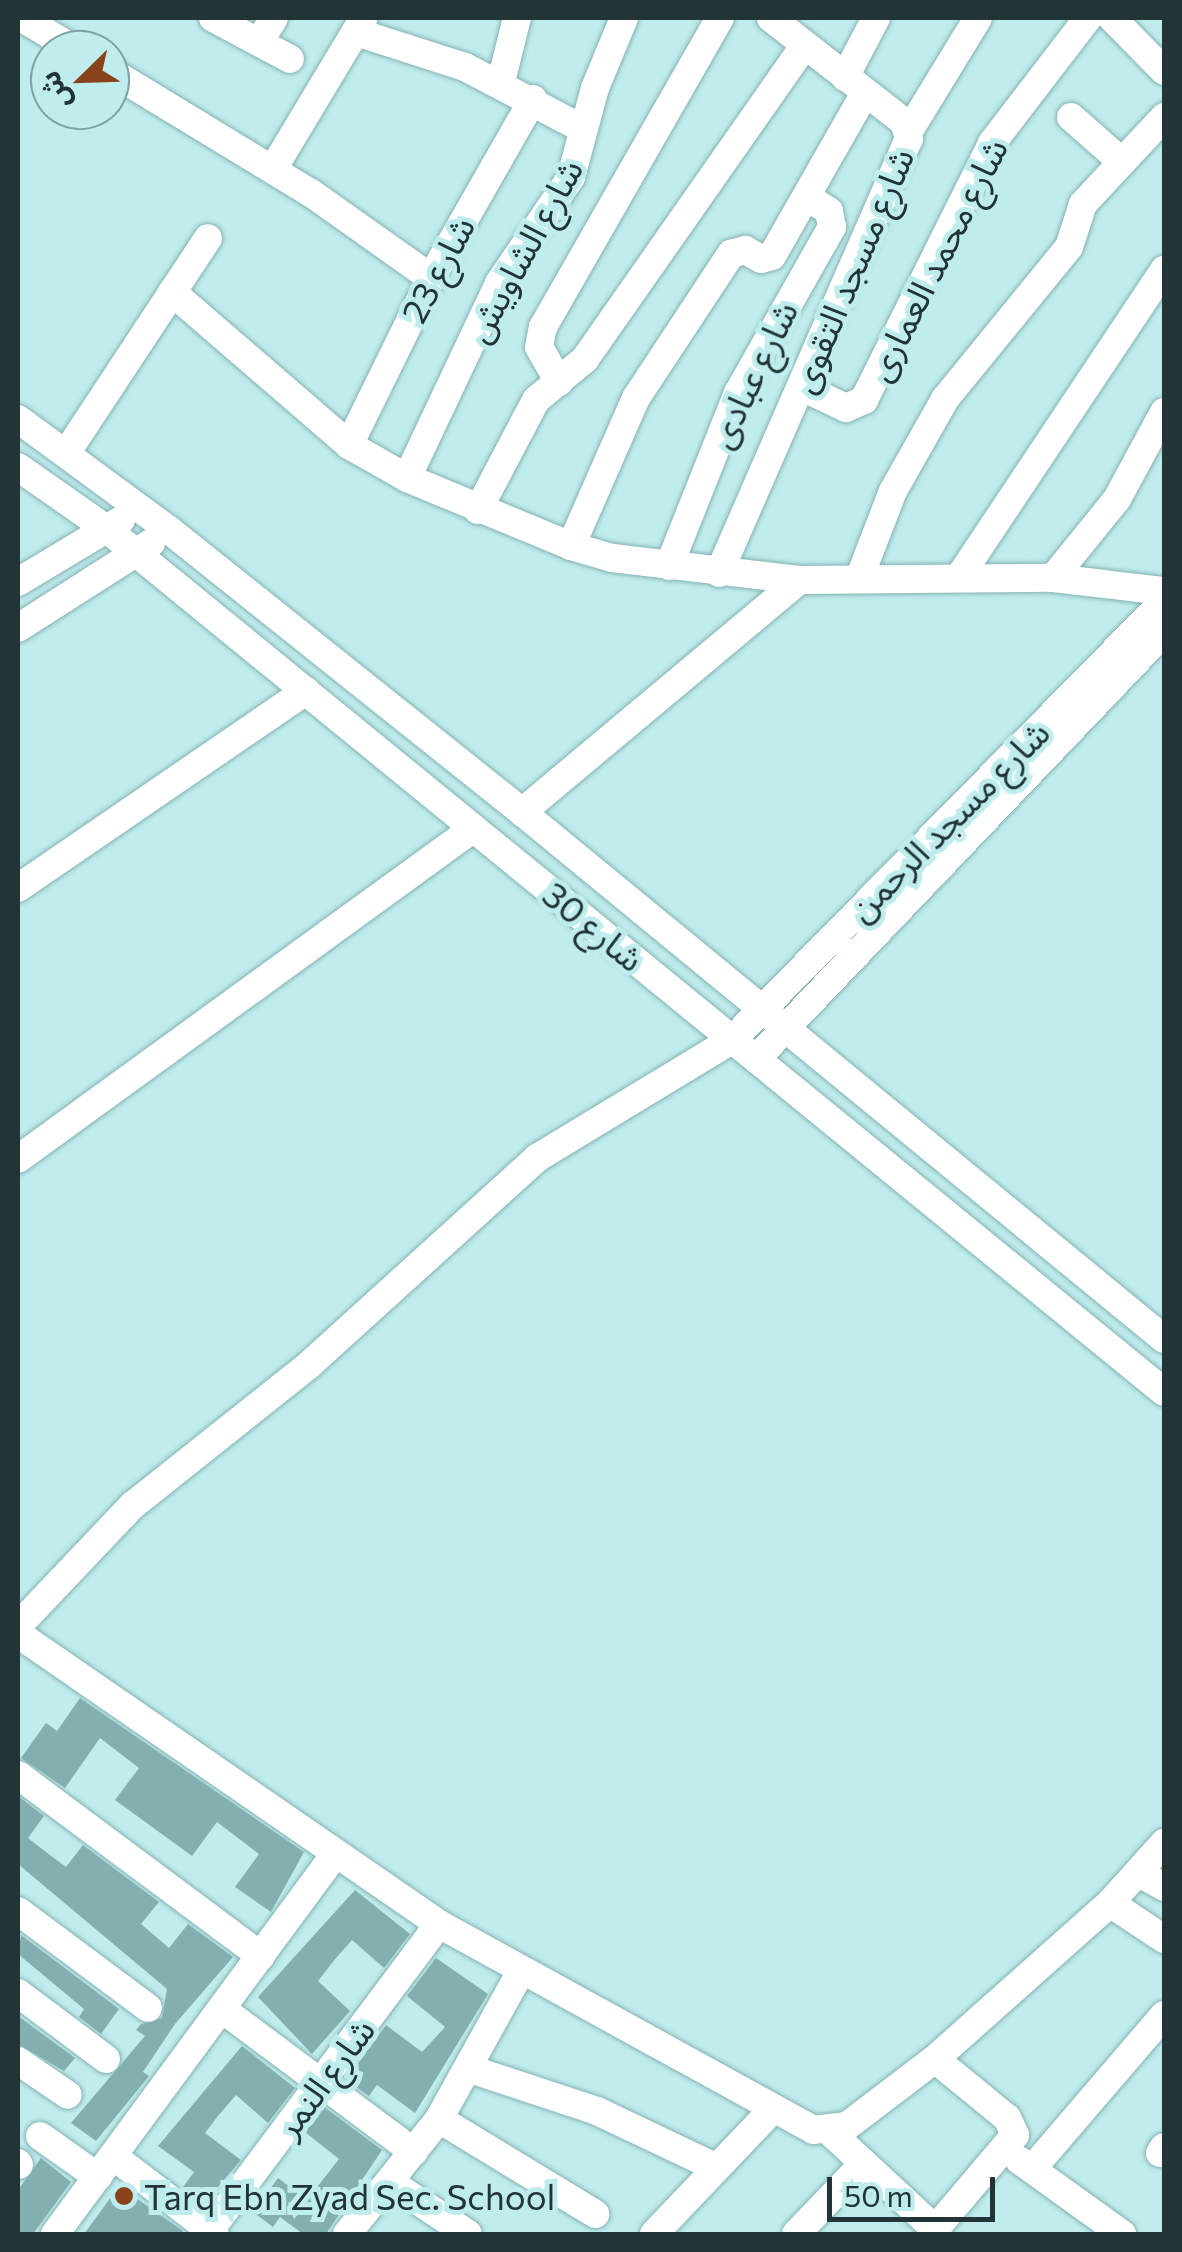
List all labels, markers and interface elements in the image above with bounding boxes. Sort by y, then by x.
north arrow [30,30,130,130]
text: ش [31,67,77,115]
street label: شارع محمد العمارى [857,131,1015,387]
street label: شارع مسجد التقوى [781,141,921,399]
street label: شارع الشاويش [455,151,591,349]
street label: شارع 23 [392,209,482,329]
street label: شارع عبادى [698,294,806,454]
street label: شارع مسجد الرحمن [839,711,1057,929]
street label: شارع 30 [535,873,653,979]
street label: شارع النمر [266,2009,382,2145]
scale bar [832,2157,1000,2219]
place label: Tarq Ebn Zyad Sec. School [144,2175,555,2217]
text: 50 m [844,2176,913,2213]
marker: Tarq Ebn Zyad Sec. School [113,2185,135,2207]

